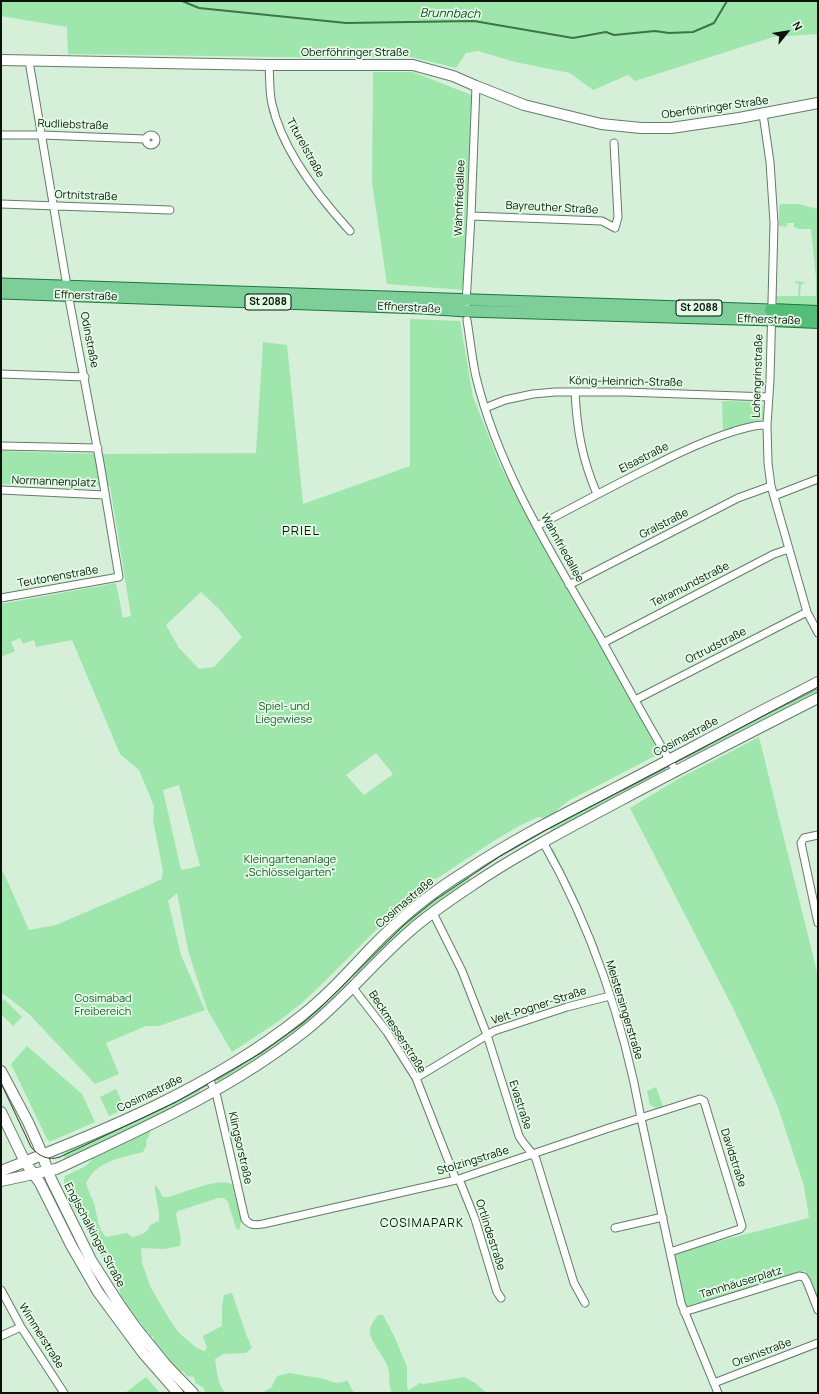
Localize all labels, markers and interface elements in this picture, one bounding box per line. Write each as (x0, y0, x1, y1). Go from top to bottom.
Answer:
water label: Brunnbach (420, 6, 480, 22)
north arrow (767, 12, 807, 52)
text: N (789, 19, 806, 33)
street label: Oberföhringer Straße (301, 46, 409, 60)
street label: Oberföhringer Straße (661, 94, 769, 122)
street label: Titurelstraße (283, 116, 327, 180)
street label: Rudliebstraße (37, 117, 109, 133)
street label: Wahnfriedallee (452, 160, 468, 236)
street label: Ortnitstraße (54, 188, 118, 204)
street label: Bayreuther Straße (505, 199, 599, 217)
street label: Effnerstraße (54, 288, 118, 304)
road number: St 2088 (245, 294, 291, 310)
street label: Effnerstraße (377, 300, 441, 316)
road number: St 2088 (676, 300, 722, 316)
street label: Odinstraße (77, 311, 101, 369)
street label: Effnerstraße (737, 312, 801, 328)
street label: Lohengrinstraße (750, 334, 766, 418)
street label: König-Heinrich-Straße (569, 374, 683, 390)
street label: Elsastraße (617, 440, 671, 476)
street label: Normannenplatz (11, 474, 97, 490)
street label: Gralstraße (637, 506, 691, 542)
street label: Wahnfriedallee (538, 511, 586, 585)
district label: PRIEL (282, 523, 320, 539)
street label: Telramundstraße (648, 559, 732, 611)
street label: Teutonenstraße (17, 563, 99, 591)
street label: Ortrudstraße (683, 625, 749, 667)
park label: Spiel- und Liegewiese (256, 700, 312, 726)
street label: Cosimastraße (651, 714, 721, 760)
park label: Kleingartenanlage „Schlösselgarten“ (244, 853, 336, 879)
street label: Cosimastraße (374, 875, 436, 931)
street label: Meistersingerstraße (603, 959, 645, 1061)
street label: Veit-Pogner-Straße (490, 984, 588, 1028)
street label: Beckmesserstraße (366, 988, 428, 1076)
park label: Cosimabad Freibereich (74, 992, 132, 1018)
street label: Cosimastraße (115, 1072, 185, 1116)
street label: Evastraße (506, 1079, 534, 1131)
street label: Klingsorstraße (225, 1111, 255, 1185)
street label: Davidstraße (717, 1127, 749, 1189)
street label: Stolzingstraße (435, 1144, 511, 1178)
street label: Englschalkinger Straße (61, 1180, 127, 1290)
street label: Ortlindestraße (472, 1198, 508, 1272)
district label: COSIMAPARK (380, 1217, 464, 1231)
street label: Tannhäuserplatz (698, 1264, 784, 1302)
street label: Wimmerstraße (16, 1301, 66, 1371)
street label: Orsinistraße (731, 1336, 793, 1370)

